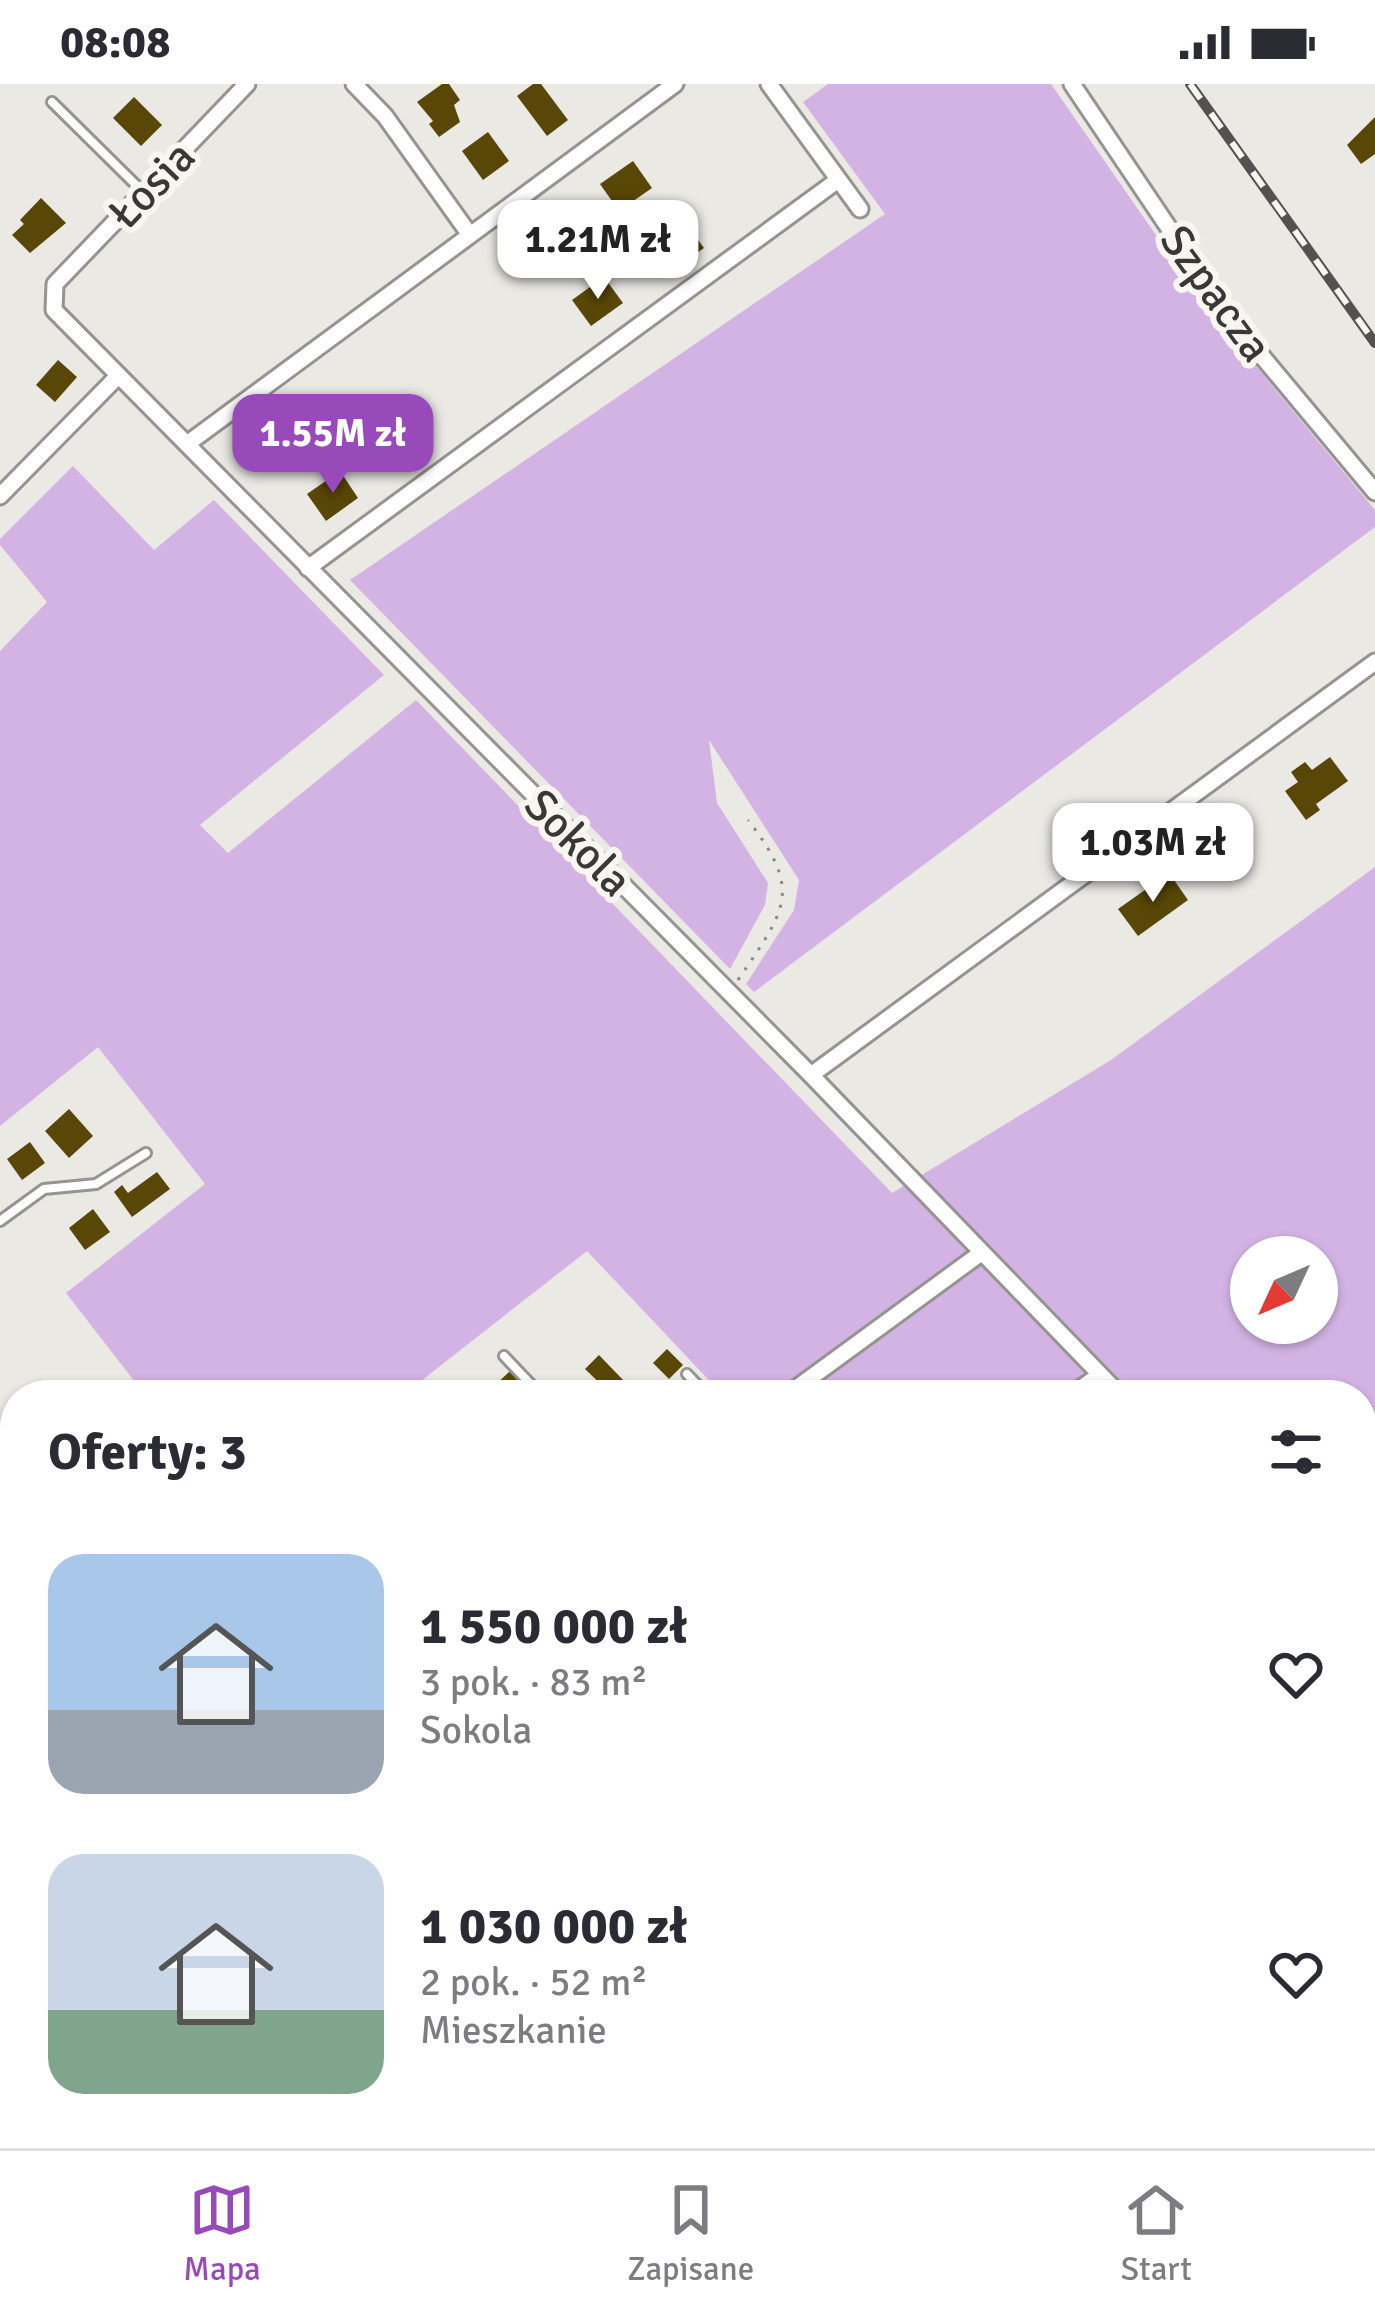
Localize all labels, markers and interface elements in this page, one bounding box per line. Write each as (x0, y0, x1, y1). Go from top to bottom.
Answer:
text: 08:08 (60, 15, 170, 70)
street label: Łosia (97, 130, 207, 240)
pin: 1.21M zł (474, 200, 722, 302)
text: 1.21M zł (524, 215, 672, 263)
street label: Szpacza (1148, 215, 1284, 373)
pin: 1.55M zł (209, 394, 457, 496)
text: 1.55M zł (259, 409, 407, 457)
street label: Sokola (513, 778, 643, 908)
pin: 1.03M zł (1029, 803, 1277, 905)
text: 1.03M zł (1079, 818, 1227, 866)
north arrow (1230, 1236, 1338, 1344)
map controls (1230, 1236, 1338, 1344)
icon: filters (1263, 1419, 1329, 1485)
text: Oferty: 3 (48, 1421, 247, 1484)
text: 1 550 000 zł (420, 1595, 688, 1658)
icon: home (144, 1602, 288, 1746)
icon: heart (1263, 1641, 1329, 1707)
text: 3 pok. · 83 m² (420, 1658, 648, 1706)
text: Sokola (420, 1706, 532, 1754)
text: 1 030 000 zł (420, 1895, 688, 1958)
icon: home (144, 1902, 288, 2046)
icon: heart (1263, 1941, 1329, 2007)
text: 2 pok. · 52 m² (420, 1958, 648, 2006)
text: Mieszkanie (420, 2006, 607, 2054)
tab: Mapa (183, 2177, 261, 2290)
tab: Zapisane (627, 2177, 754, 2290)
tab: Start (1121, 2177, 1192, 2290)

